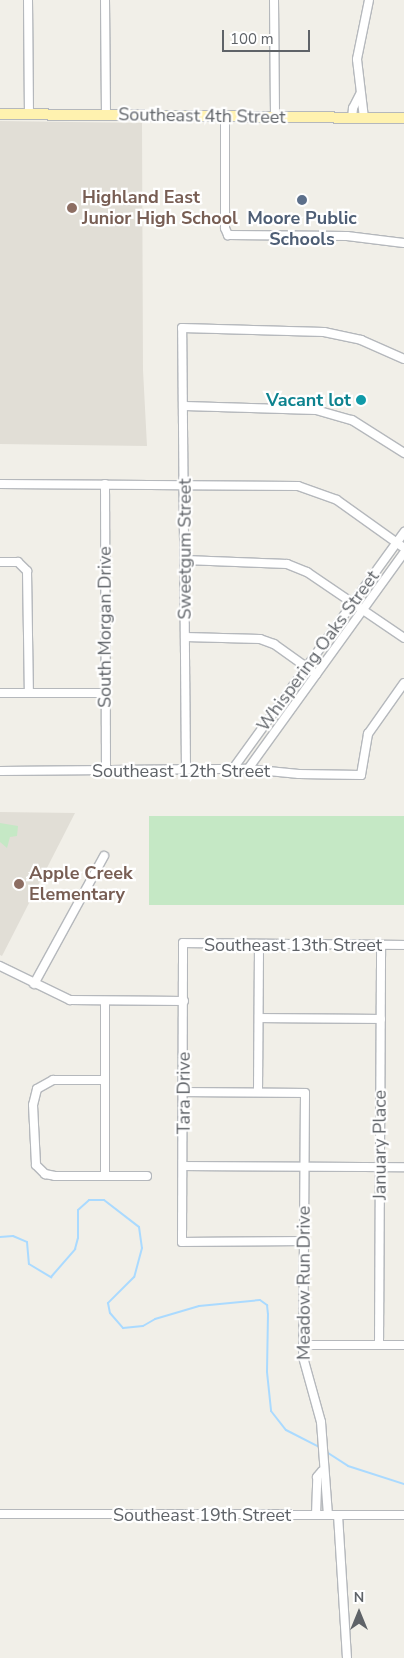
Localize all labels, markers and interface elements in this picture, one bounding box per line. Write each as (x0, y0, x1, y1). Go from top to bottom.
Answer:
scale bar (224, 20, 312, 52)
text: 100 m (230, 29, 274, 49)
street label: Southeast 4th Street (118, 104, 286, 128)
place label: Highland East Junior High School (82, 187, 238, 230)
marker: Moore Public Schools (296, 194, 308, 206)
marker: Highland East Junior High School (66, 202, 78, 214)
place label: Moore Public Schools (247, 208, 357, 250)
place label: Vacant lot (266, 389, 351, 411)
marker: Vacant lot (355, 394, 367, 406)
street label: Sweetgum Street (174, 478, 196, 620)
street label: South Morgan Drive (94, 546, 116, 708)
street label: Whispering Oaks Street (252, 566, 384, 736)
street label: Southeast 12th Street (92, 760, 270, 782)
place label: Apple Creek Elementary (29, 863, 133, 906)
marker: Apple Creek Elementary (13, 878, 25, 890)
street label: Southeast 13th Street (204, 934, 382, 956)
street label: Tara Drive (173, 1052, 195, 1134)
street label: January Place (369, 1090, 391, 1200)
street label: Meadow Run Drive (293, 1206, 315, 1360)
street label: Southeast 19th Street (113, 1504, 291, 1526)
north arrow (334, 1588, 384, 1638)
text: N (354, 1588, 364, 1607)

